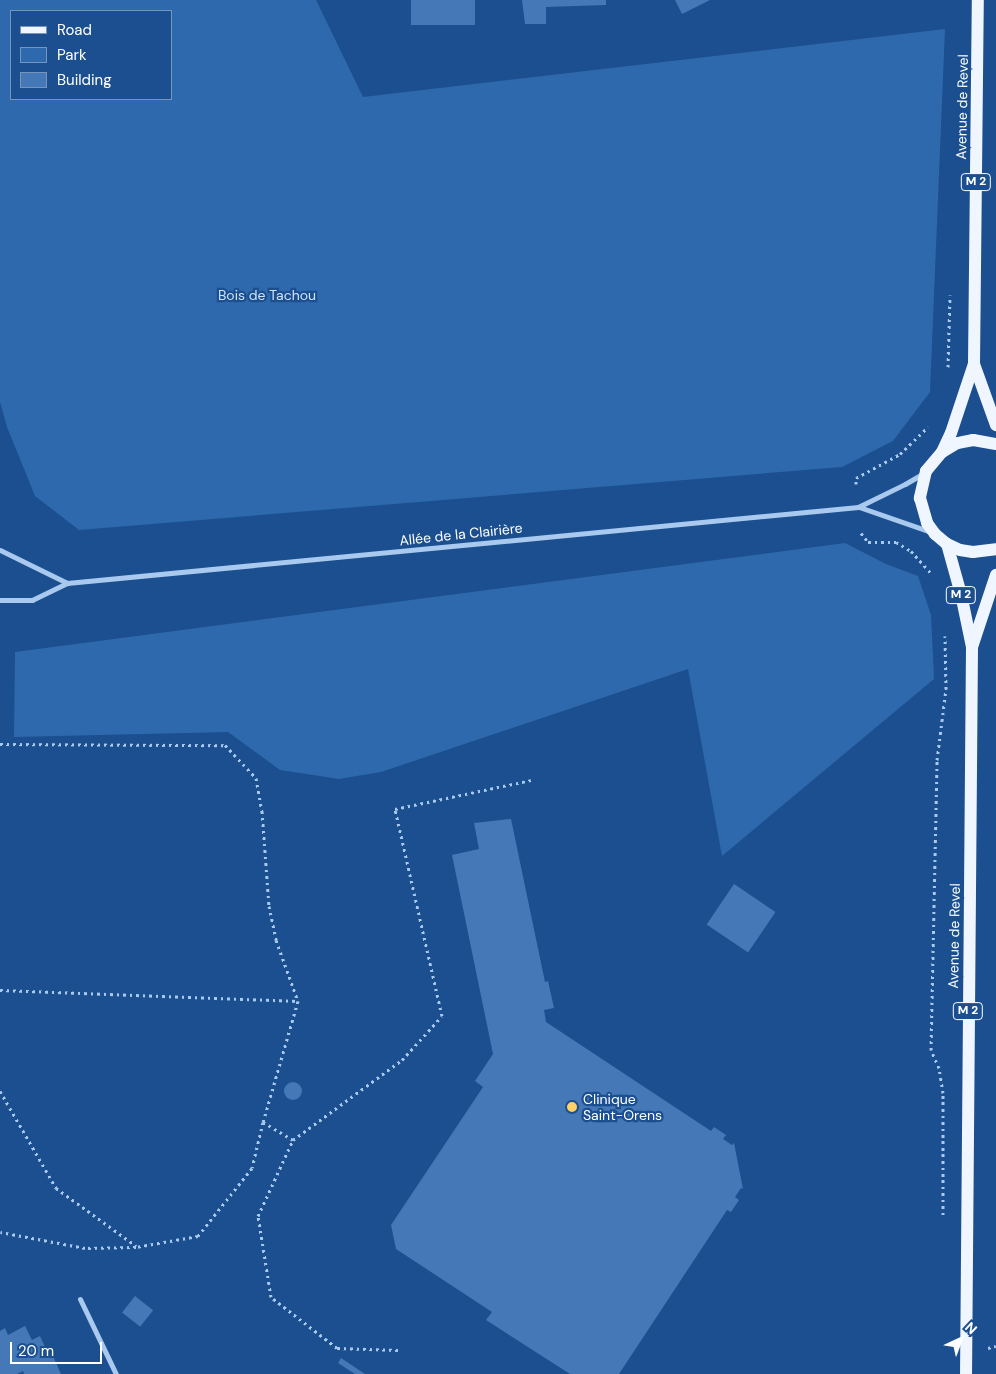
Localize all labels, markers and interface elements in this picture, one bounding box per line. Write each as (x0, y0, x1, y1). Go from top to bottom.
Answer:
legend (10, 10, 172, 100)
text: Road (57, 20, 92, 40)
text: Park (57, 45, 87, 65)
street label: Avenue de Revel (953, 54, 971, 160)
text: Building (57, 70, 112, 90)
road number: M 2 (960, 172, 992, 192)
park label: Bois de Tachou (218, 287, 316, 303)
street label: Allée de la Clairière (399, 519, 523, 549)
road number: M 2 (945, 586, 977, 604)
street label: Avenue de Revel (945, 883, 963, 989)
road number: M 2 (952, 1001, 984, 1020)
place label: Clinique Saint-Orens (583, 1091, 662, 1124)
marker: Clinique Saint-Orens (565, 1100, 579, 1114)
north arrow (936, 1314, 986, 1364)
text: N (961, 1318, 981, 1338)
scale bar (12, 1332, 105, 1364)
text: 20 m (18, 1341, 54, 1361)

